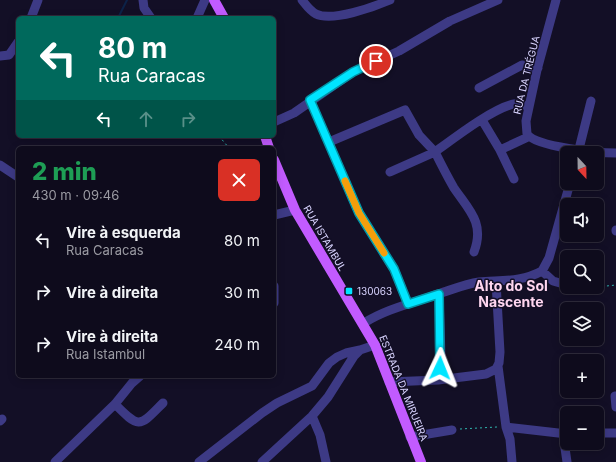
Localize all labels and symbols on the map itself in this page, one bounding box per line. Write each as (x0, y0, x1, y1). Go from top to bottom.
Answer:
street label: RUA DA TRÉGUA (509, 34, 542, 116)
pin (359, 44, 393, 78)
north arrow (560, 146, 604, 190)
street label: RUA ISTAMBUL (301, 203, 349, 273)
district label: Alto do Sol Nascente (474, 277, 548, 310)
place label: 130063 (357, 285, 392, 297)
marker: 130063 (344, 286, 354, 296)
street label: ESTRADA DA MIRUEIRA (377, 333, 431, 443)
position arrow (419, 347, 461, 389)

